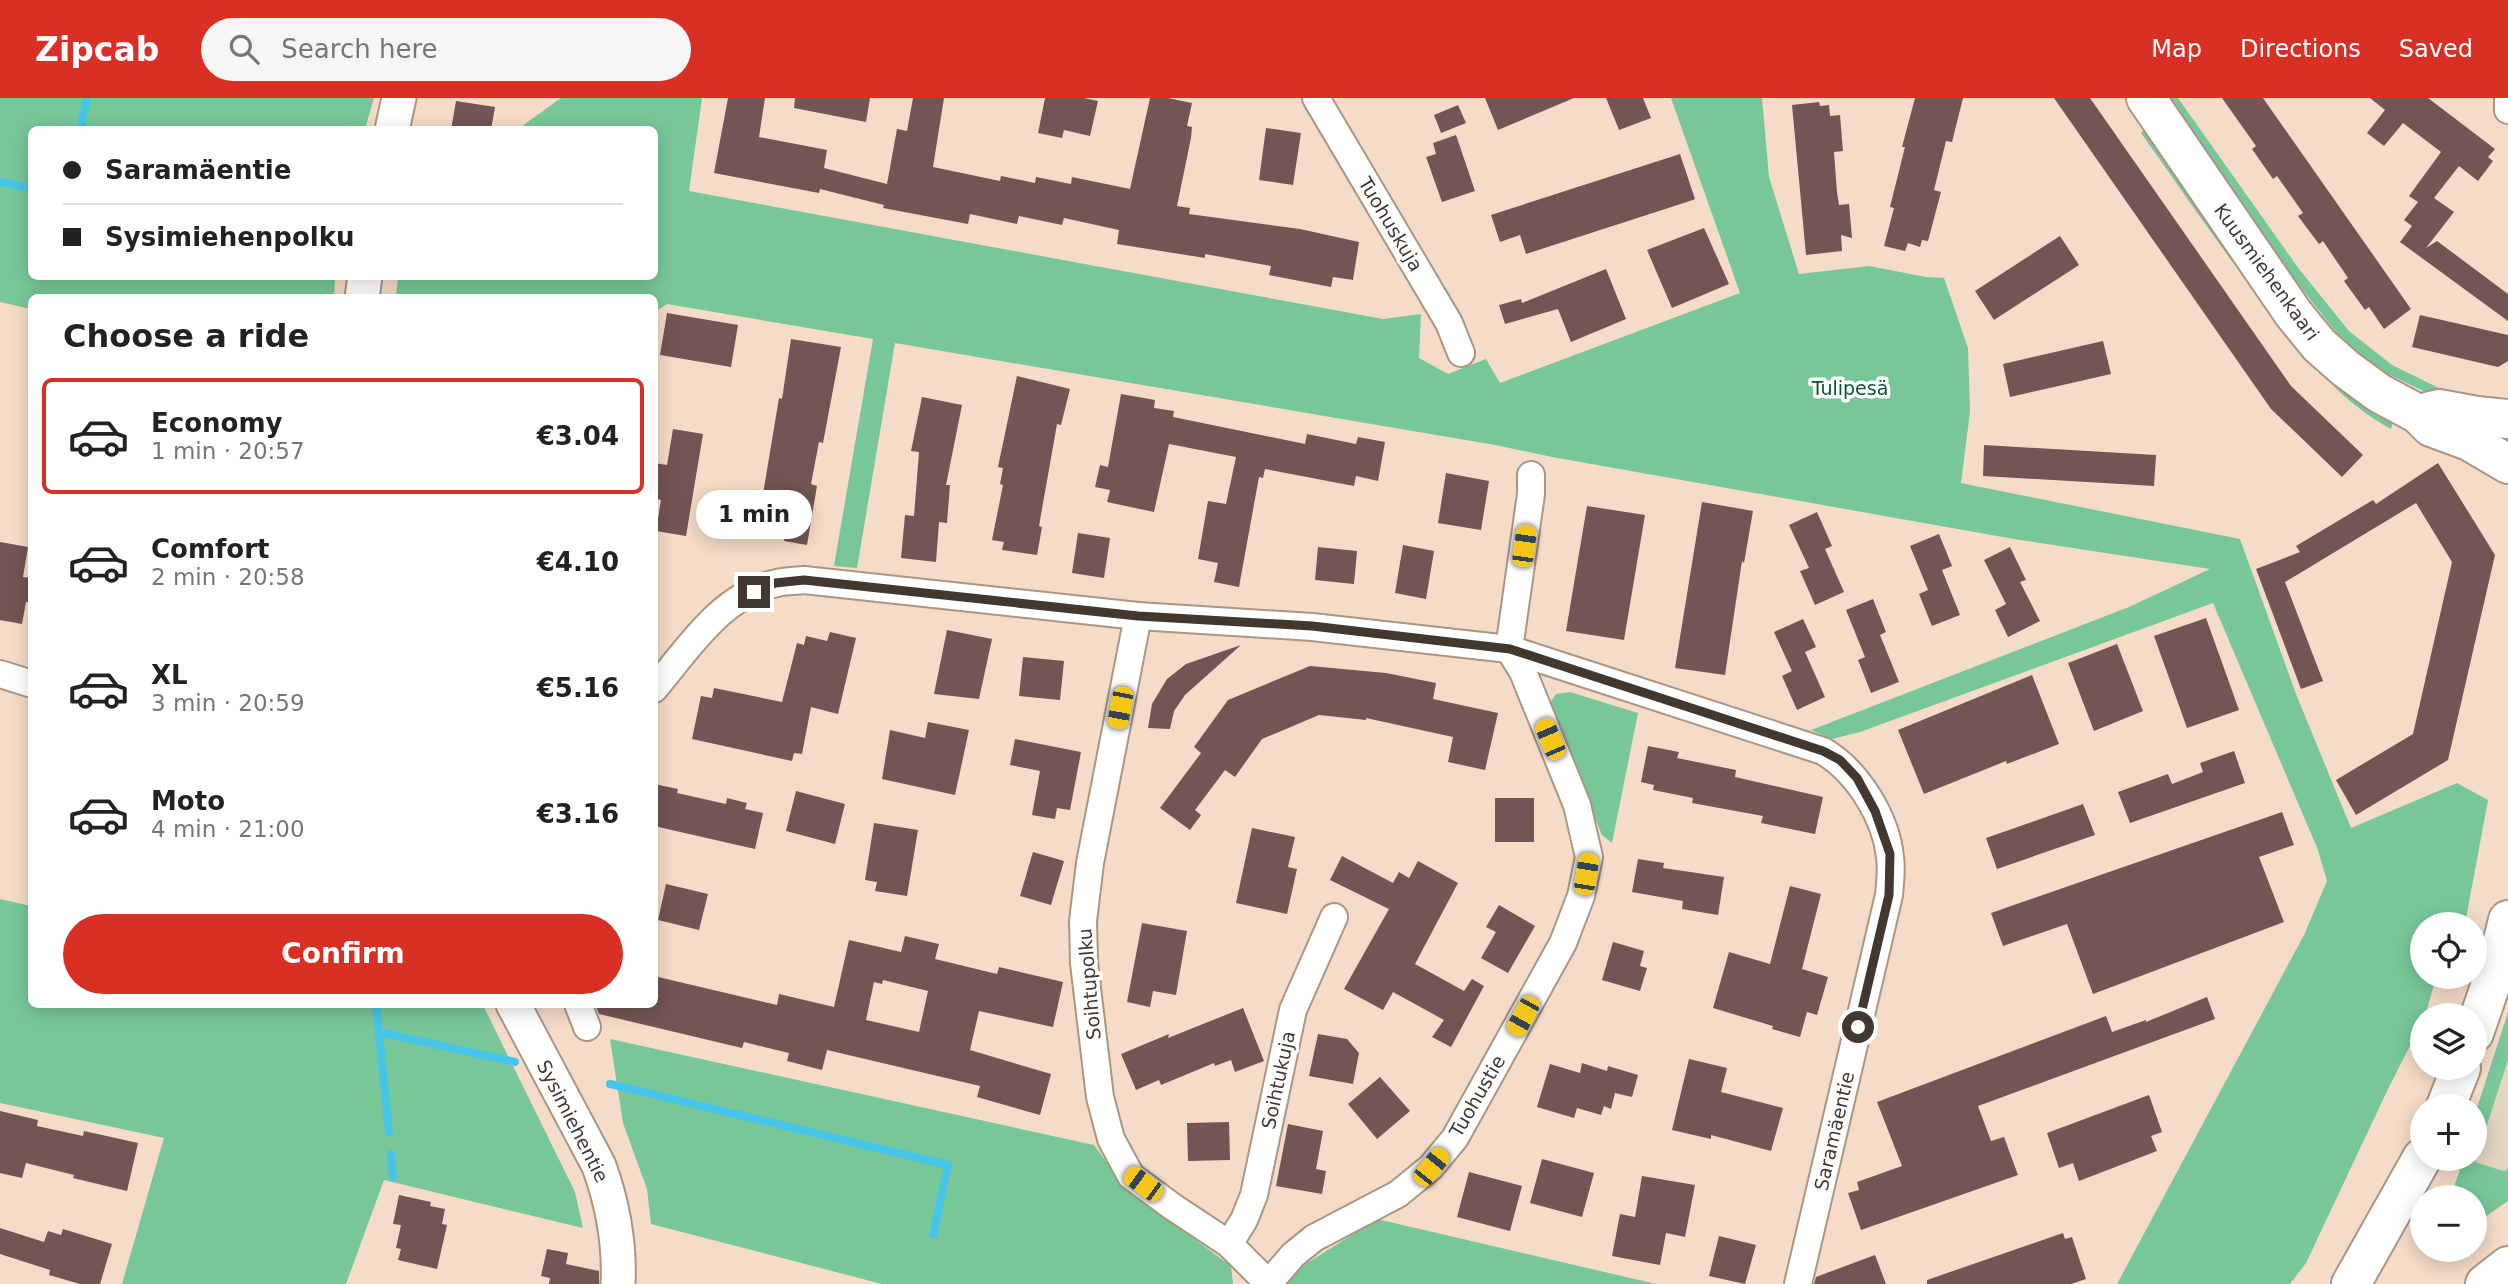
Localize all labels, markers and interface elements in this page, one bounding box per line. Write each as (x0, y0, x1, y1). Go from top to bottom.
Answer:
search box (201, 18, 691, 81)
text: Zipcab (35, 30, 159, 69)
icon: search (225, 30, 263, 68)
text: Search here (281, 34, 438, 64)
text: Map (2151, 35, 2202, 63)
text: Directions (2240, 35, 2361, 63)
text: Saved (2399, 35, 2473, 63)
text: Saramäentie (105, 155, 291, 185)
street label: Tuohuskuja (1354, 172, 1428, 275)
street label: Kuusmiehenkaari (2210, 199, 2324, 345)
text: Sysimiehenpolku (105, 222, 355, 252)
text: Choose a ride (63, 317, 309, 355)
park label: Tulipesä (1811, 377, 1888, 399)
icon: car (67, 405, 130, 468)
text: Economy (151, 408, 282, 438)
text: €3.04 (537, 421, 619, 451)
text: 1 min · 20:57 (151, 438, 305, 464)
callout: 1 min (696, 490, 812, 540)
text: 1 min (718, 501, 790, 527)
car (1511, 524, 1538, 568)
icon: car (67, 531, 130, 594)
text: Comfort (151, 534, 269, 564)
text: €4.10 (537, 547, 619, 577)
text: 2 min · 20:58 (151, 564, 305, 590)
route end (738, 576, 770, 608)
icon: car (67, 657, 130, 720)
text: XL (151, 660, 188, 690)
text: €5.16 (537, 673, 619, 703)
car (1106, 685, 1135, 731)
text: 3 min · 20:59 (151, 690, 305, 716)
car (1533, 716, 1568, 762)
icon: car (67, 783, 130, 846)
text: Moto (151, 786, 225, 816)
text: €3.16 (537, 799, 619, 829)
text: 4 min · 21:00 (151, 816, 305, 842)
car (1573, 852, 1600, 896)
map controls (2410, 912, 2487, 1262)
button: locate (2410, 912, 2487, 989)
button: Confirm (63, 914, 623, 994)
street label: Soihtupolku (1073, 927, 1105, 1041)
car (1504, 993, 1543, 1039)
button: layers (2410, 1003, 2487, 1080)
route start (1842, 1011, 1874, 1043)
street label: Soihtukuja (1257, 1029, 1299, 1131)
street label: Tuohustie (1444, 1051, 1509, 1142)
street label: Sysimiehentie (533, 1056, 613, 1186)
street label: Saramäentie (1810, 1069, 1858, 1193)
button: + (2410, 1094, 2487, 1171)
car (1410, 1144, 1453, 1190)
car (1120, 1163, 1167, 1205)
button: − (2410, 1185, 2487, 1262)

